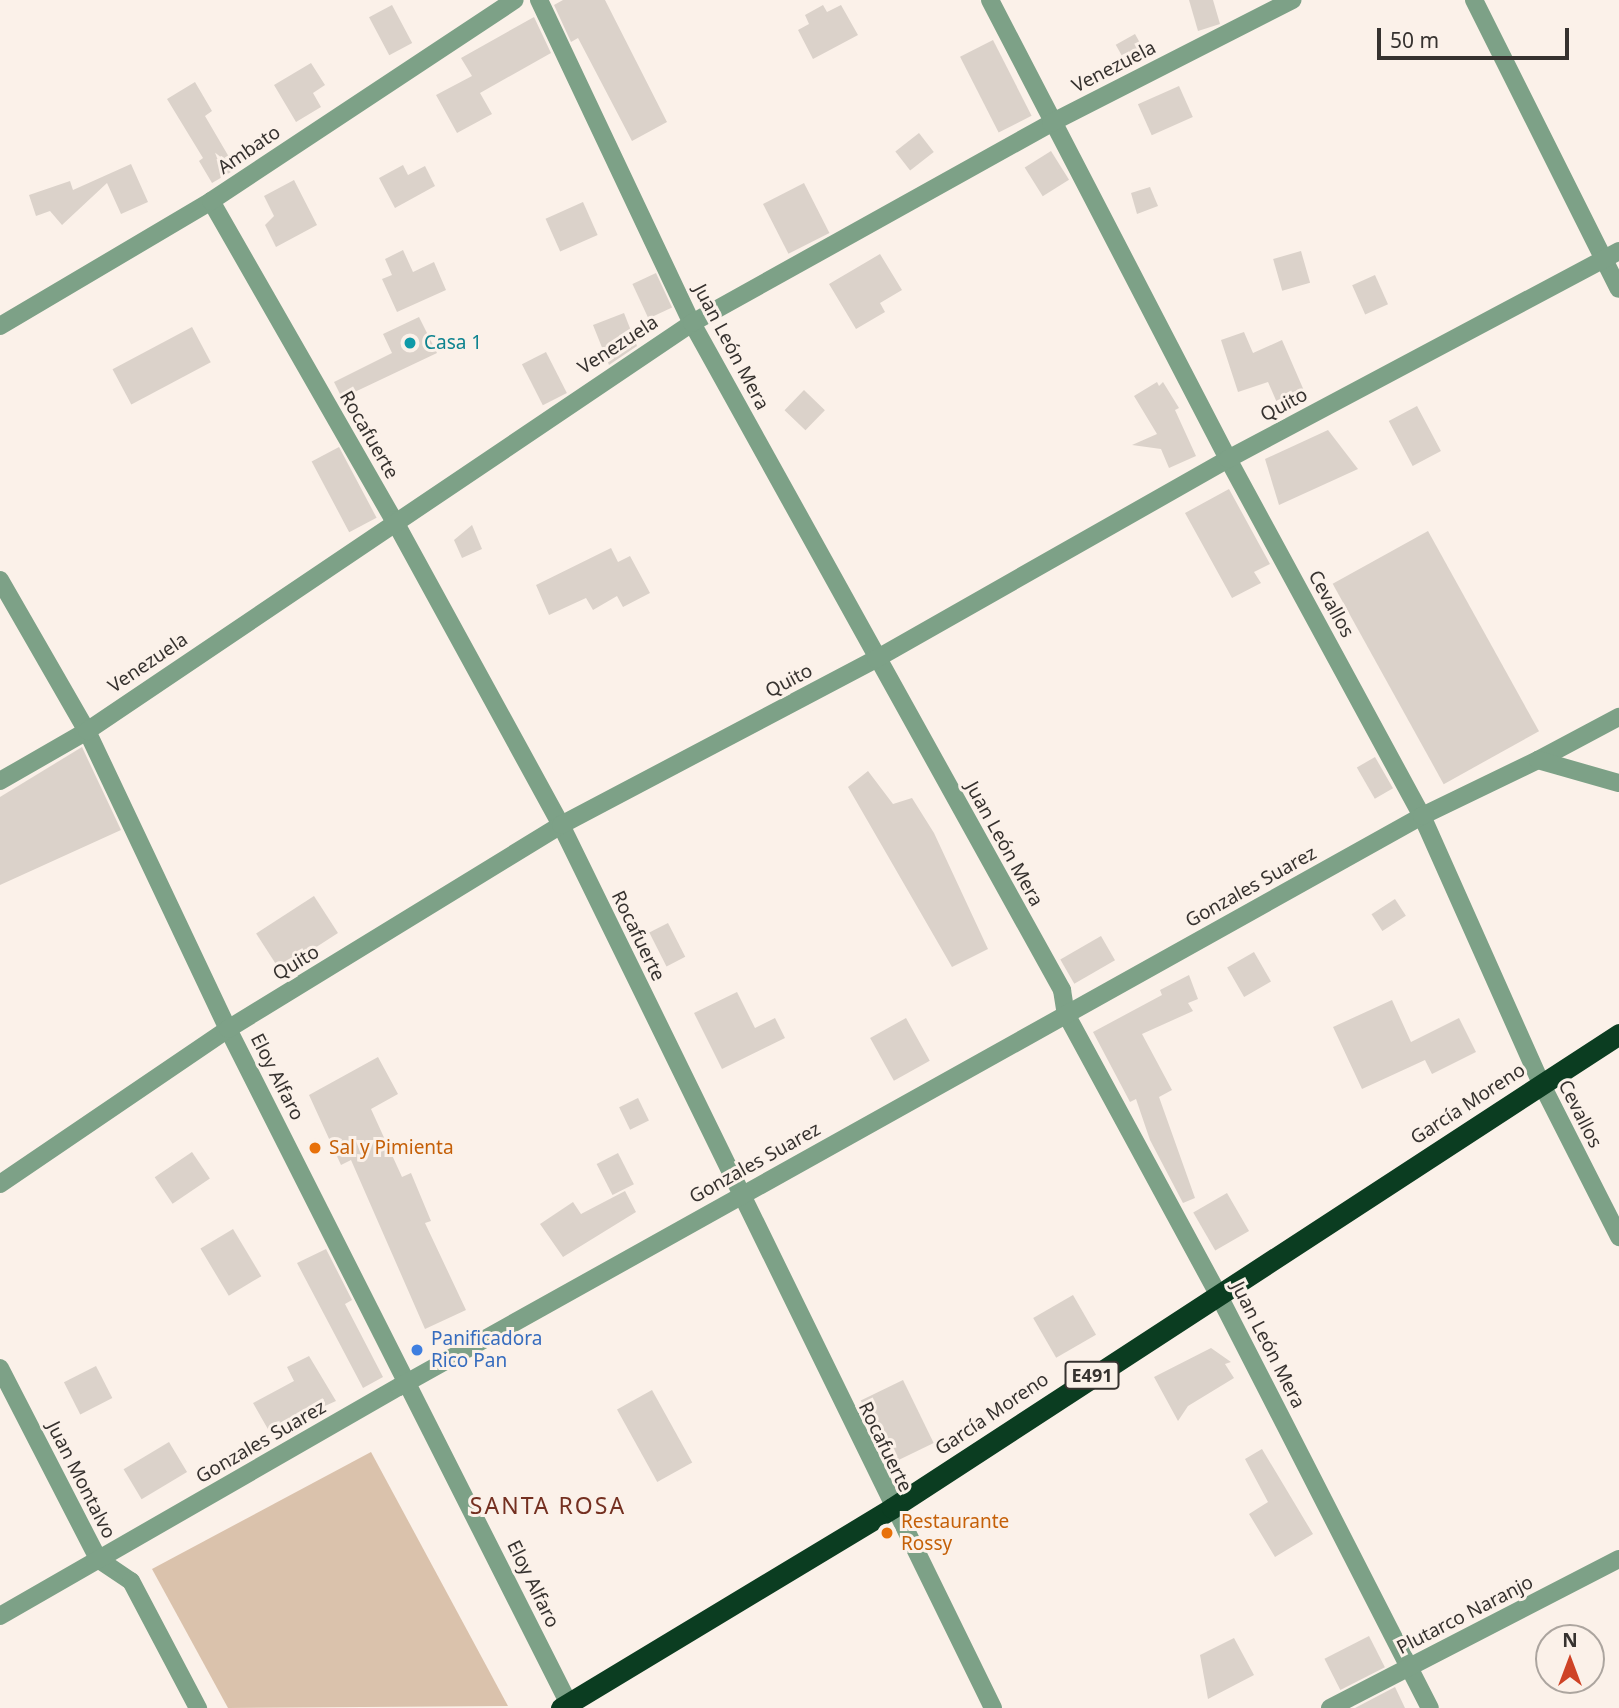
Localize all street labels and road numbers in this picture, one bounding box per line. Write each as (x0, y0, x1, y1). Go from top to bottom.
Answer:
street label: Venezuela (1068, 36, 1160, 98)
street label: Ambato (213, 121, 285, 179)
street label: Juan León Mera (688, 280, 774, 414)
street label: Venezuela (574, 311, 662, 379)
street label: Quito (1257, 383, 1311, 427)
street label: Rocafuerte (335, 387, 403, 483)
street label: Cevallos (1303, 567, 1359, 641)
street label: Venezuela (104, 628, 192, 698)
street label: Quito (762, 659, 816, 703)
street label: Juan León Mera (960, 778, 1048, 910)
street label: Gonzales Suarez (1182, 842, 1320, 932)
street label: Rocafuerte (606, 887, 670, 985)
street label: Quito (269, 940, 323, 986)
street label: Eloy Alfaro (245, 1030, 309, 1124)
street label: García Moreno (1407, 1059, 1529, 1149)
street label: Cevallos (1553, 1076, 1607, 1152)
street label: Gonzales Suarez (686, 1118, 824, 1208)
street label: Juan León Mera (1226, 1278, 1310, 1412)
road number: E491 (1064, 1360, 1120, 1390)
street label: García Moreno (931, 1368, 1053, 1460)
street label: Gonzales Suarez (192, 1396, 330, 1488)
street label: Rocafuerte (853, 1398, 917, 1496)
street label: Juan Montalvo (42, 1418, 120, 1542)
street label: Eloy Alfaro (502, 1537, 564, 1631)
street label: Plutarco Naranjo (1393, 1571, 1537, 1659)

